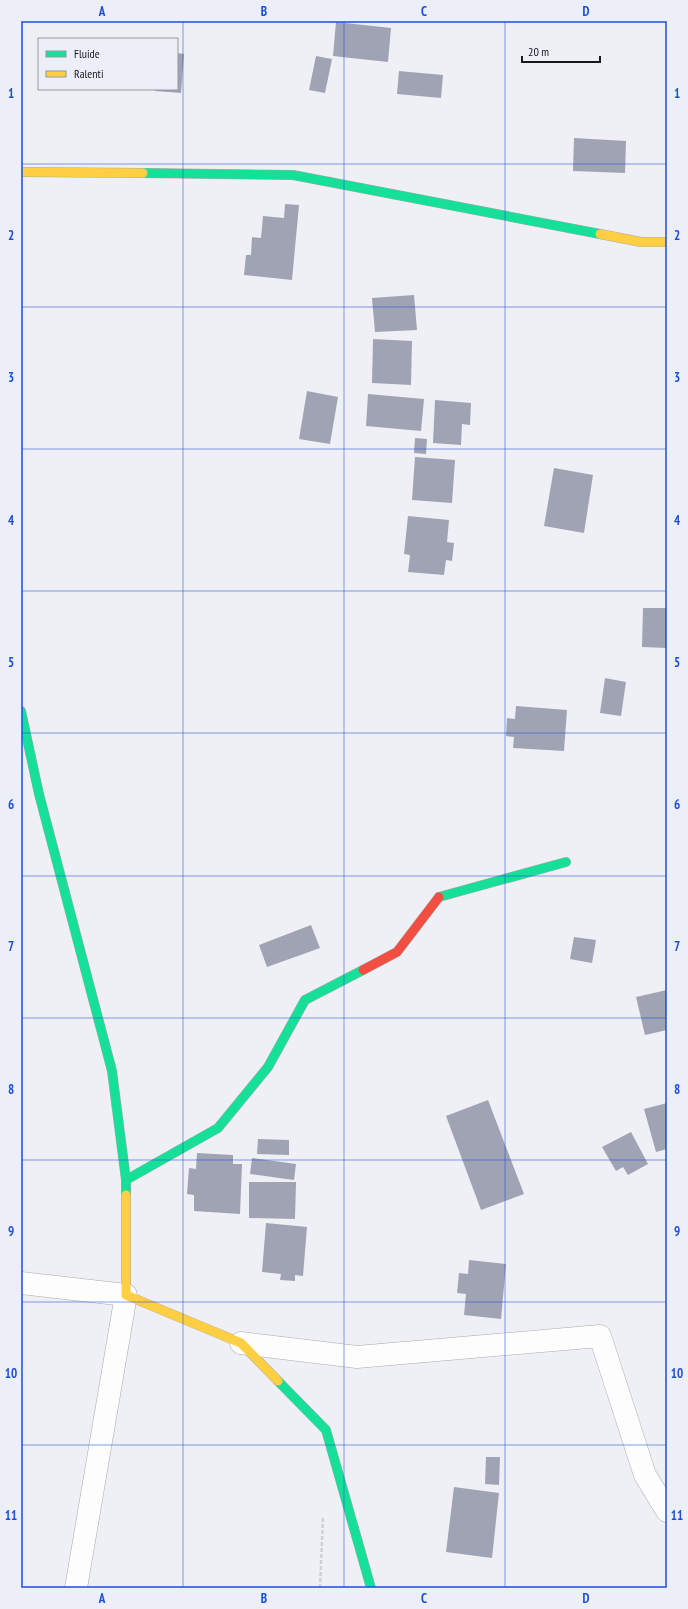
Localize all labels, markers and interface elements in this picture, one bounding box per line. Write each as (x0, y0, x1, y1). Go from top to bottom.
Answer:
text: A (98, 3, 106, 20)
text: B (261, 3, 267, 20)
text: C (421, 3, 427, 20)
text: D (583, 3, 590, 20)
legend (38, 38, 178, 90)
scale bar (522, 38, 600, 64)
text: 20 m (528, 44, 549, 59)
text: Fluide (74, 46, 100, 61)
text: Ralenti (74, 66, 103, 81)
text: 1 (8, 85, 14, 102)
text: 1 (674, 85, 680, 102)
text: 2 (8, 227, 14, 244)
text: 2 (674, 227, 680, 244)
text: 3 (8, 369, 14, 386)
text: 3 (674, 369, 680, 386)
text: 4 (8, 512, 15, 529)
text: 4 (674, 512, 681, 529)
text: 5 (8, 654, 14, 671)
text: 5 (674, 654, 680, 671)
text: 6 (8, 796, 14, 813)
text: 6 (674, 796, 680, 813)
text: 7 (8, 938, 14, 955)
text: 7 (674, 938, 680, 955)
text: 8 (8, 1081, 14, 1098)
text: 8 (674, 1081, 680, 1098)
text: 9 (8, 1223, 14, 1240)
text: 9 (674, 1223, 680, 1240)
text: 10 (5, 1365, 17, 1382)
text: 10 (671, 1365, 683, 1382)
text: 11 (5, 1507, 17, 1524)
text: 11 (671, 1507, 683, 1524)
text: A (98, 1590, 106, 1607)
text: B (261, 1590, 267, 1607)
text: C (421, 1590, 427, 1607)
text: D (583, 1590, 590, 1607)

